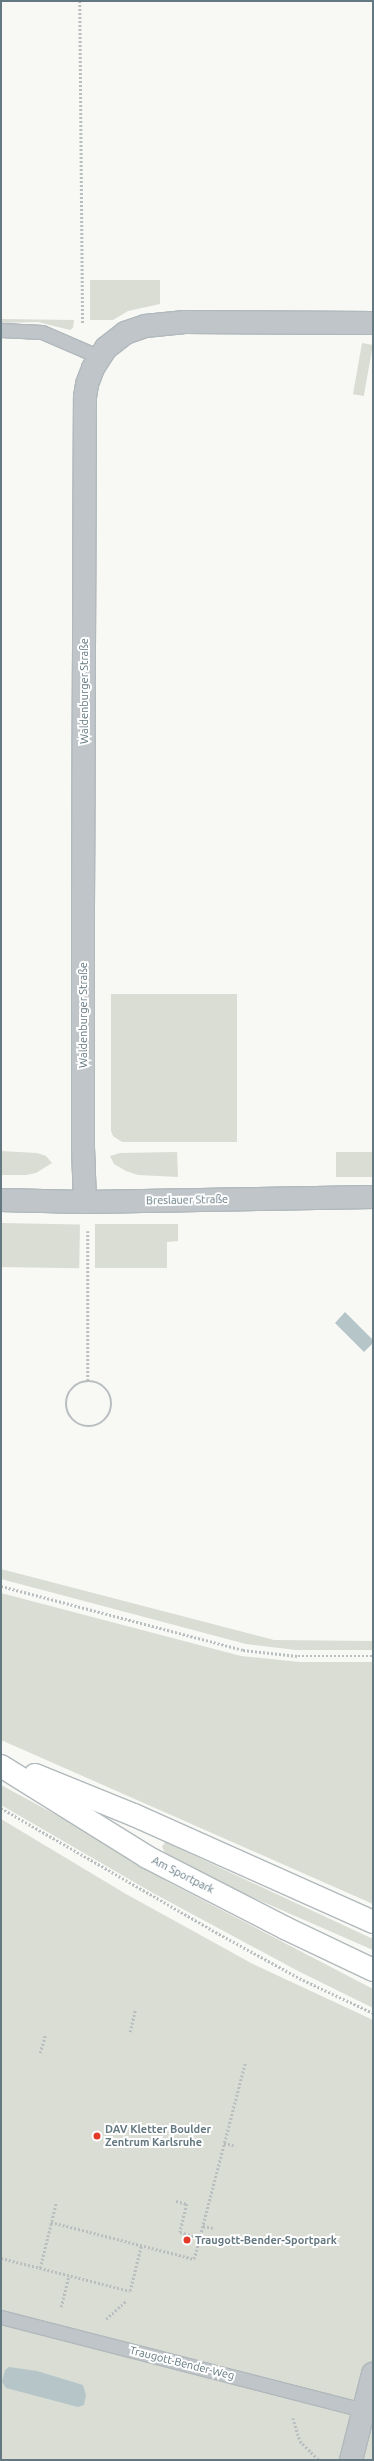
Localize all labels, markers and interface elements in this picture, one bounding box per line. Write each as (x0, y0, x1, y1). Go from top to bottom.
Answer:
street label: Waldenburger Straße (77, 638, 91, 744)
street label: Waldenburger Straße (76, 962, 90, 1068)
street label: Breslauer Straße (146, 1193, 228, 1207)
street label: Am Sportpark (150, 1854, 216, 1896)
place label: DAV Kletter Boulder Zentrum Karlsruhe (105, 2123, 211, 2149)
marker: DAV Kletter Boulder Zentrum Karlsruhe (92, 2131, 102, 2141)
place label: Traugott-Bender-Sportpark (195, 2233, 337, 2247)
marker: Traugott-Bender-Sportpark (182, 2235, 192, 2245)
street label: Traugott-Bender-Weg (128, 2344, 236, 2382)

